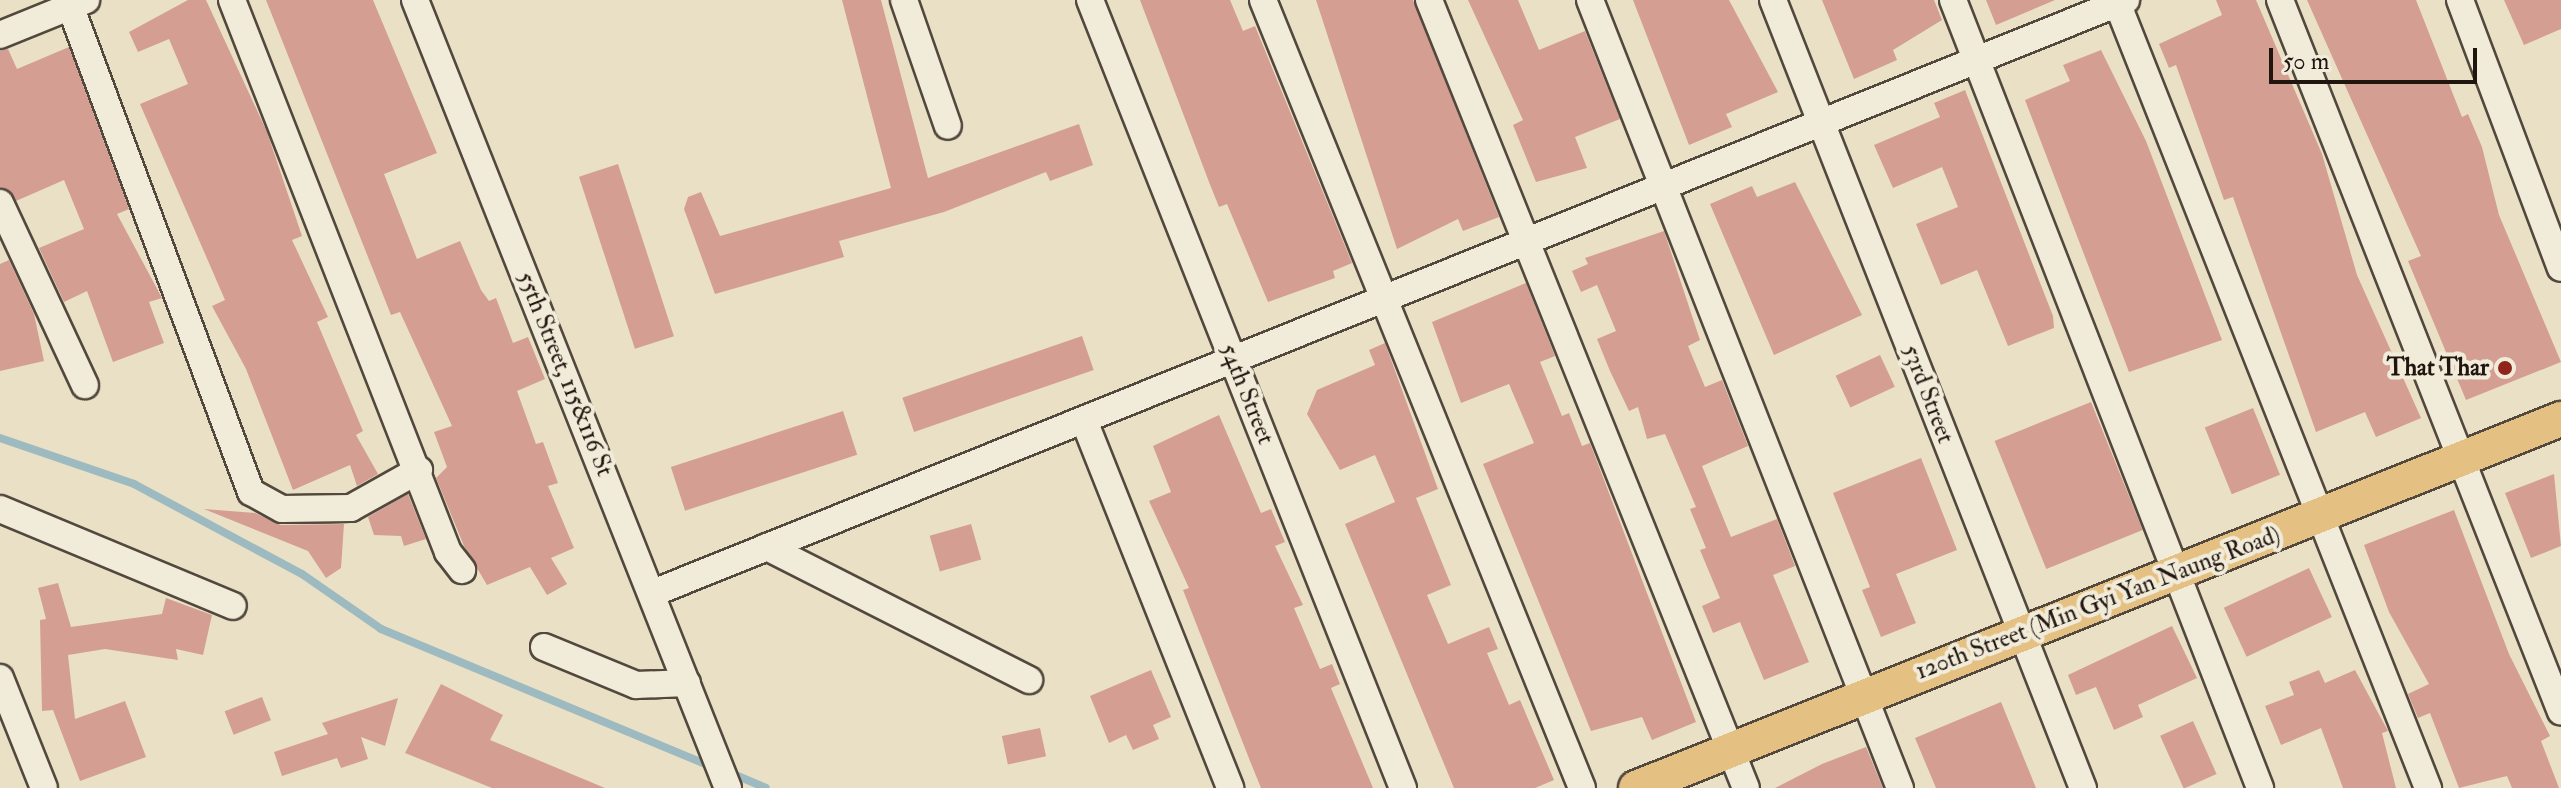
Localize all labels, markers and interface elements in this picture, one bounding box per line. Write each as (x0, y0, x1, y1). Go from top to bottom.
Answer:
scale bar (2273, 32, 2481, 82)
text: 50 m (2283, 46, 2329, 77)
street label: 55th Street, 115&116 St (511, 268, 619, 480)
street label: 54th Street (1214, 339, 1280, 449)
street label: 53rd Street (1896, 341, 1960, 447)
place label: That Thar (2387, 354, 2489, 382)
marker: That Thar (2496, 359, 2514, 377)
street label: 120th Street (Min Gyi Yan Naung Road) (1912, 520, 2284, 686)

